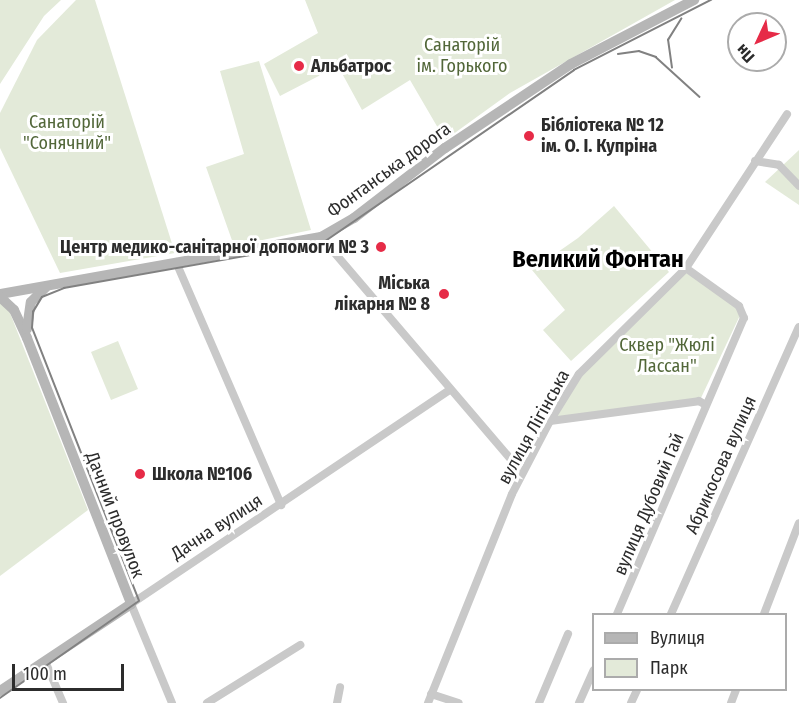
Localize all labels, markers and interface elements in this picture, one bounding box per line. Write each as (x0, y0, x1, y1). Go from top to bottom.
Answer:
north arrow (727, 12, 787, 72)
park label: Cанаторій ім. Горького (416, 35, 508, 78)
text: Пн (732, 40, 758, 67)
place label: Альбатрос (311, 55, 391, 77)
marker: Альбатрос (292, 59, 306, 73)
park label: Санаторій "Сонячний" (23, 112, 111, 154)
place label: Бібліотека № 12 ім. О. І. Купріна (541, 115, 664, 158)
street label: Фонтанська дорога (323, 118, 455, 222)
marker: Бібліотека № 12 ім. О. І. Купріна (522, 129, 536, 143)
place label: Центр медико-санітарної допомоги № 3 (60, 236, 369, 258)
marker: Центр медико-санітарної допомоги № 3 (374, 240, 388, 254)
district label: Великий Фонтан (512, 246, 684, 274)
place label: Міська лікарня № 8 (335, 273, 430, 316)
marker: Міська лікарня № 8 (435, 285, 453, 303)
park label: Сквер "Жюлі Лассан" (619, 335, 715, 378)
street label: вулиця Лігінська (494, 366, 574, 488)
street label: Абрикосова вулиця (681, 393, 761, 537)
street label: вулиця Дубовий Гай (609, 430, 689, 578)
street label: Дачний провулок (81, 449, 149, 581)
place label: Школа №106 (152, 463, 252, 485)
marker: Школа №106 (133, 467, 147, 481)
street label: Дачна вулиця (167, 490, 267, 564)
legend (592, 613, 787, 691)
text: Вулиця (650, 627, 705, 649)
scale bar (15, 652, 128, 690)
text: Парк (650, 657, 688, 679)
text: 100 m (23, 663, 67, 685)

